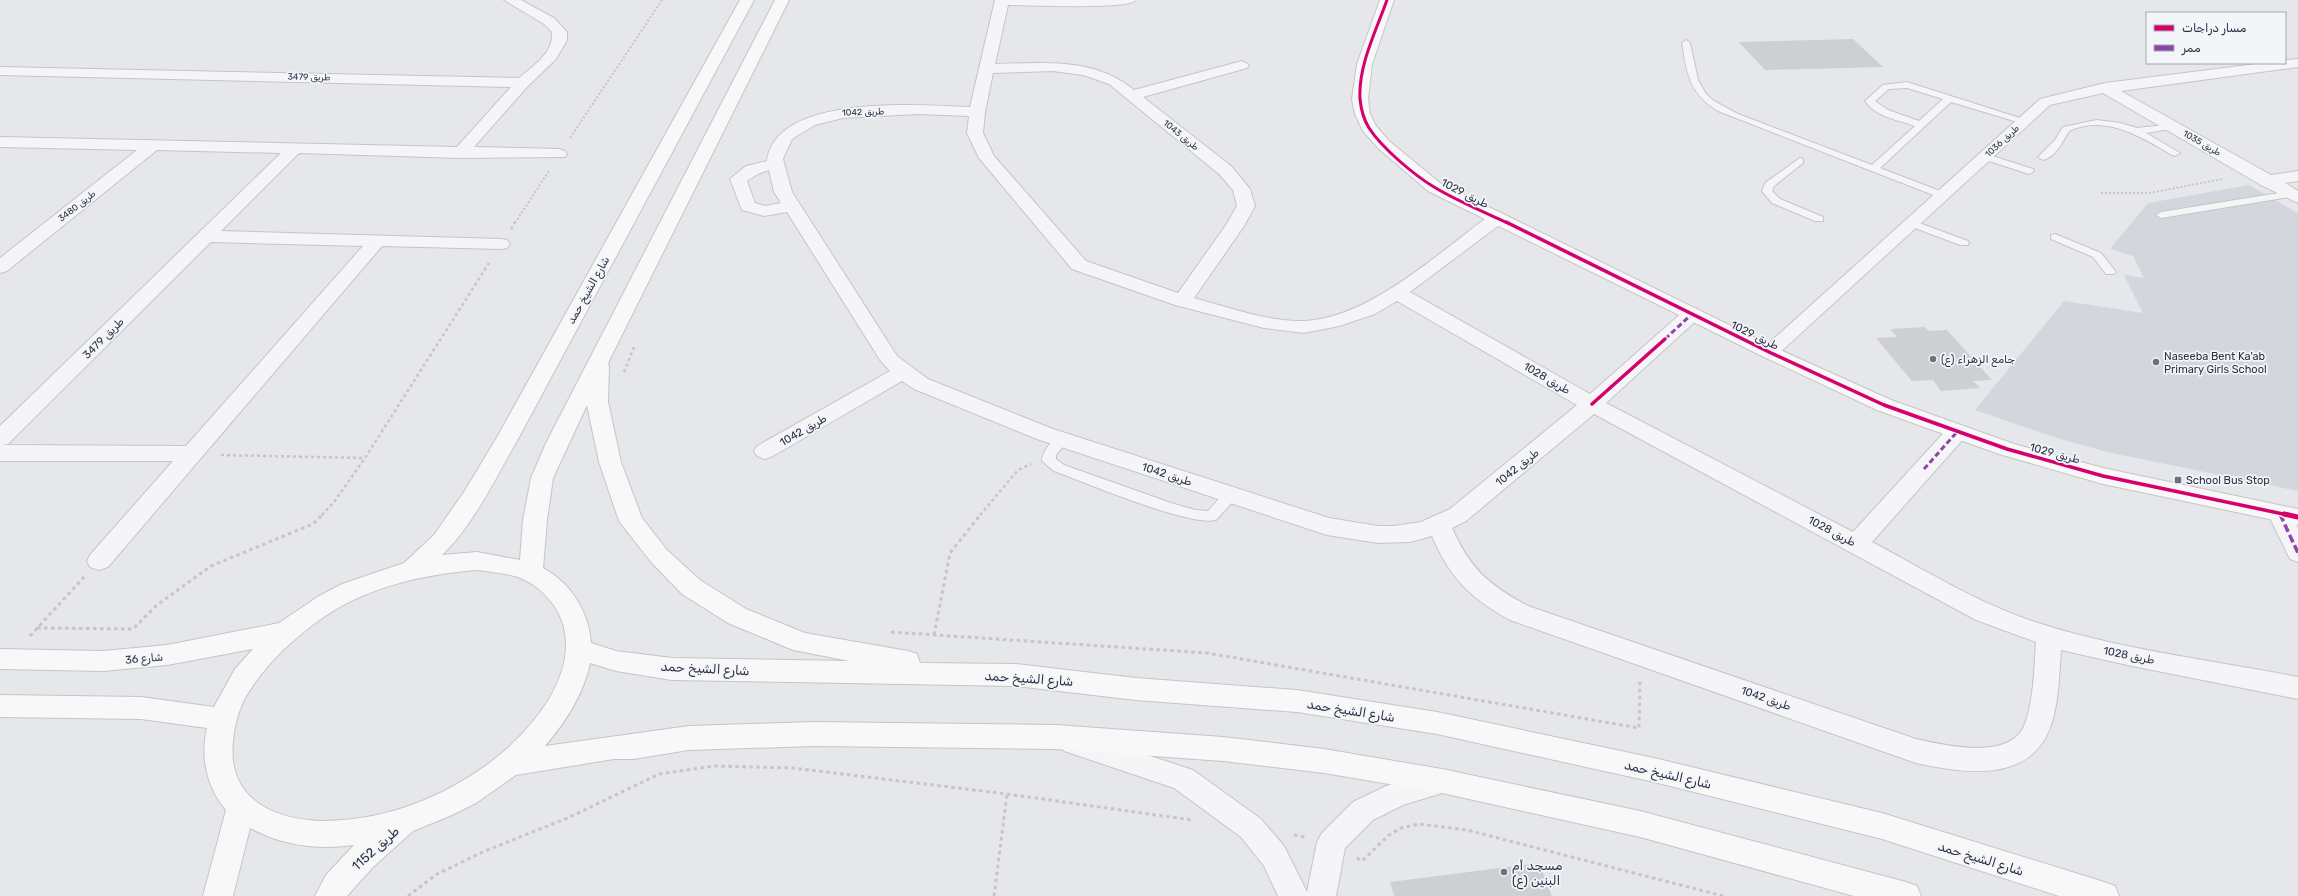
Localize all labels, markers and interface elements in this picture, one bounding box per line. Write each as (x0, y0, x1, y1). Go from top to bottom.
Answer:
legend (2146, 12, 2286, 64)
text: مسار دراجات (2182, 21, 2247, 36)
text: ممر (2181, 41, 2201, 56)
street label: طريق 3479 (287, 72, 331, 82)
street label: طريق 1042 (842, 106, 884, 118)
street label: طريق 1043 (1161, 118, 1201, 152)
street label: طريق 1036 (1983, 123, 2021, 159)
street label: طريق 1035 (2181, 128, 2223, 158)
street label: طريق 1029 (1438, 176, 1491, 212)
street label: طريق 3480 (56, 188, 98, 224)
street label: شارع الشيخ حمد (564, 254, 614, 327)
street label: طريق 3479 (80, 315, 127, 362)
street label: طريق 1029 (1728, 318, 1781, 354)
place label: Naseeba Bent Ka'ab Primary Girls School (2164, 350, 2267, 376)
place label: جامع الزهراء (ع) (1941, 353, 2015, 368)
marker: جامع الزهراء (ع) (1928, 354, 1938, 364)
marker: Naseeba Bent Ka'ab Primary Girls School (2151, 357, 2161, 367)
street label: طريق 1028 (1520, 360, 1573, 398)
street label: طريق 1042 (778, 412, 830, 450)
street label: طريق 1029 (2028, 441, 2082, 467)
street label: طريق 1042 (1493, 446, 1542, 490)
street label: طريق 1042 (1140, 460, 1194, 490)
place label: School Bus Stop (2186, 474, 2270, 487)
marker: School Bus Stop (2173, 475, 2183, 485)
street label: طريق 1028 (1805, 513, 1858, 550)
street label: طريق 1028 (2102, 644, 2156, 668)
street label: شارع 36 (125, 650, 164, 669)
street label: شارع الشيخ حمد (660, 659, 750, 680)
street label: شارع الشيخ حمد (984, 668, 1074, 691)
street label: طريق 1042 (1739, 684, 1793, 714)
street label: شارع الشيخ حمد (1305, 696, 1396, 727)
street label: شارع الشيخ حمد (1622, 757, 1713, 794)
street label: طريق 1152 (349, 823, 403, 874)
street label: شارع الشيخ حمد (1936, 838, 2026, 881)
place label: مسجد أم البنين (ع) (1512, 858, 1562, 890)
marker: مسجد أم البنين (ع) (1499, 867, 1509, 877)

